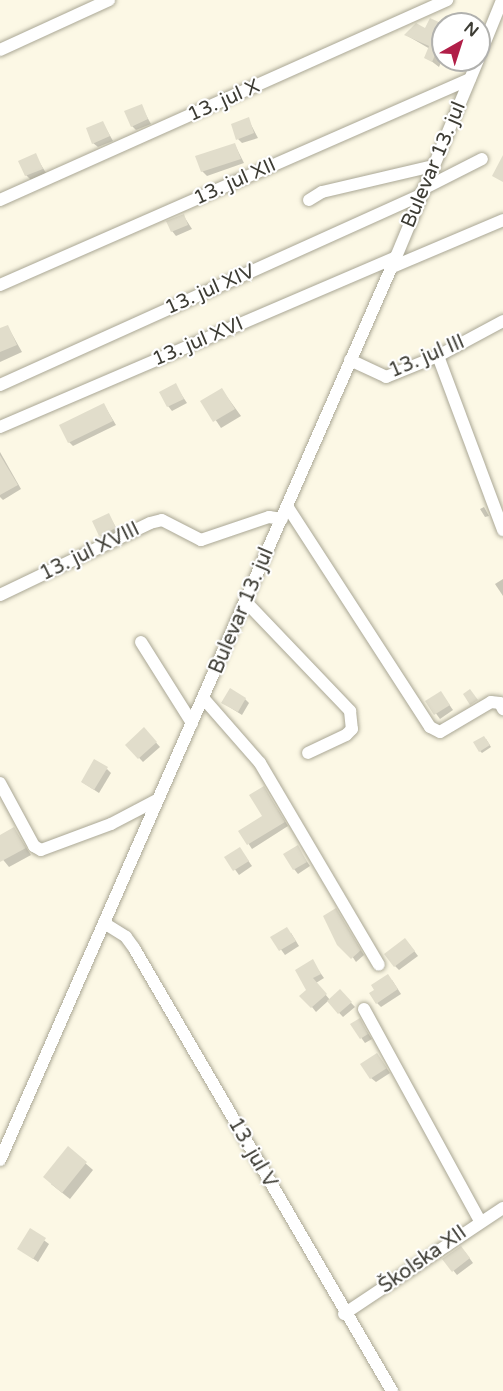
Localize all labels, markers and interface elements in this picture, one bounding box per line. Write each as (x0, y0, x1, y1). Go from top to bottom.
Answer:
north arrow (431, 12, 491, 72)
text: N (460, 18, 482, 41)
street label: 13. jul X (184, 75, 264, 127)
street label: Bulevar 13. jul (397, 98, 471, 232)
street label: 13. jul XII (190, 153, 280, 211)
street label: 13. jul XIV (161, 260, 259, 320)
street label: 13. jul XVI (149, 312, 247, 372)
street label: 13. jul III (385, 330, 469, 384)
street label: 13. jul XVIII (36, 518, 144, 586)
street label: Bulevar 13. jul (205, 544, 279, 678)
street label: 13. jul V (222, 1114, 282, 1192)
street label: Školska XII (375, 1221, 471, 1299)

